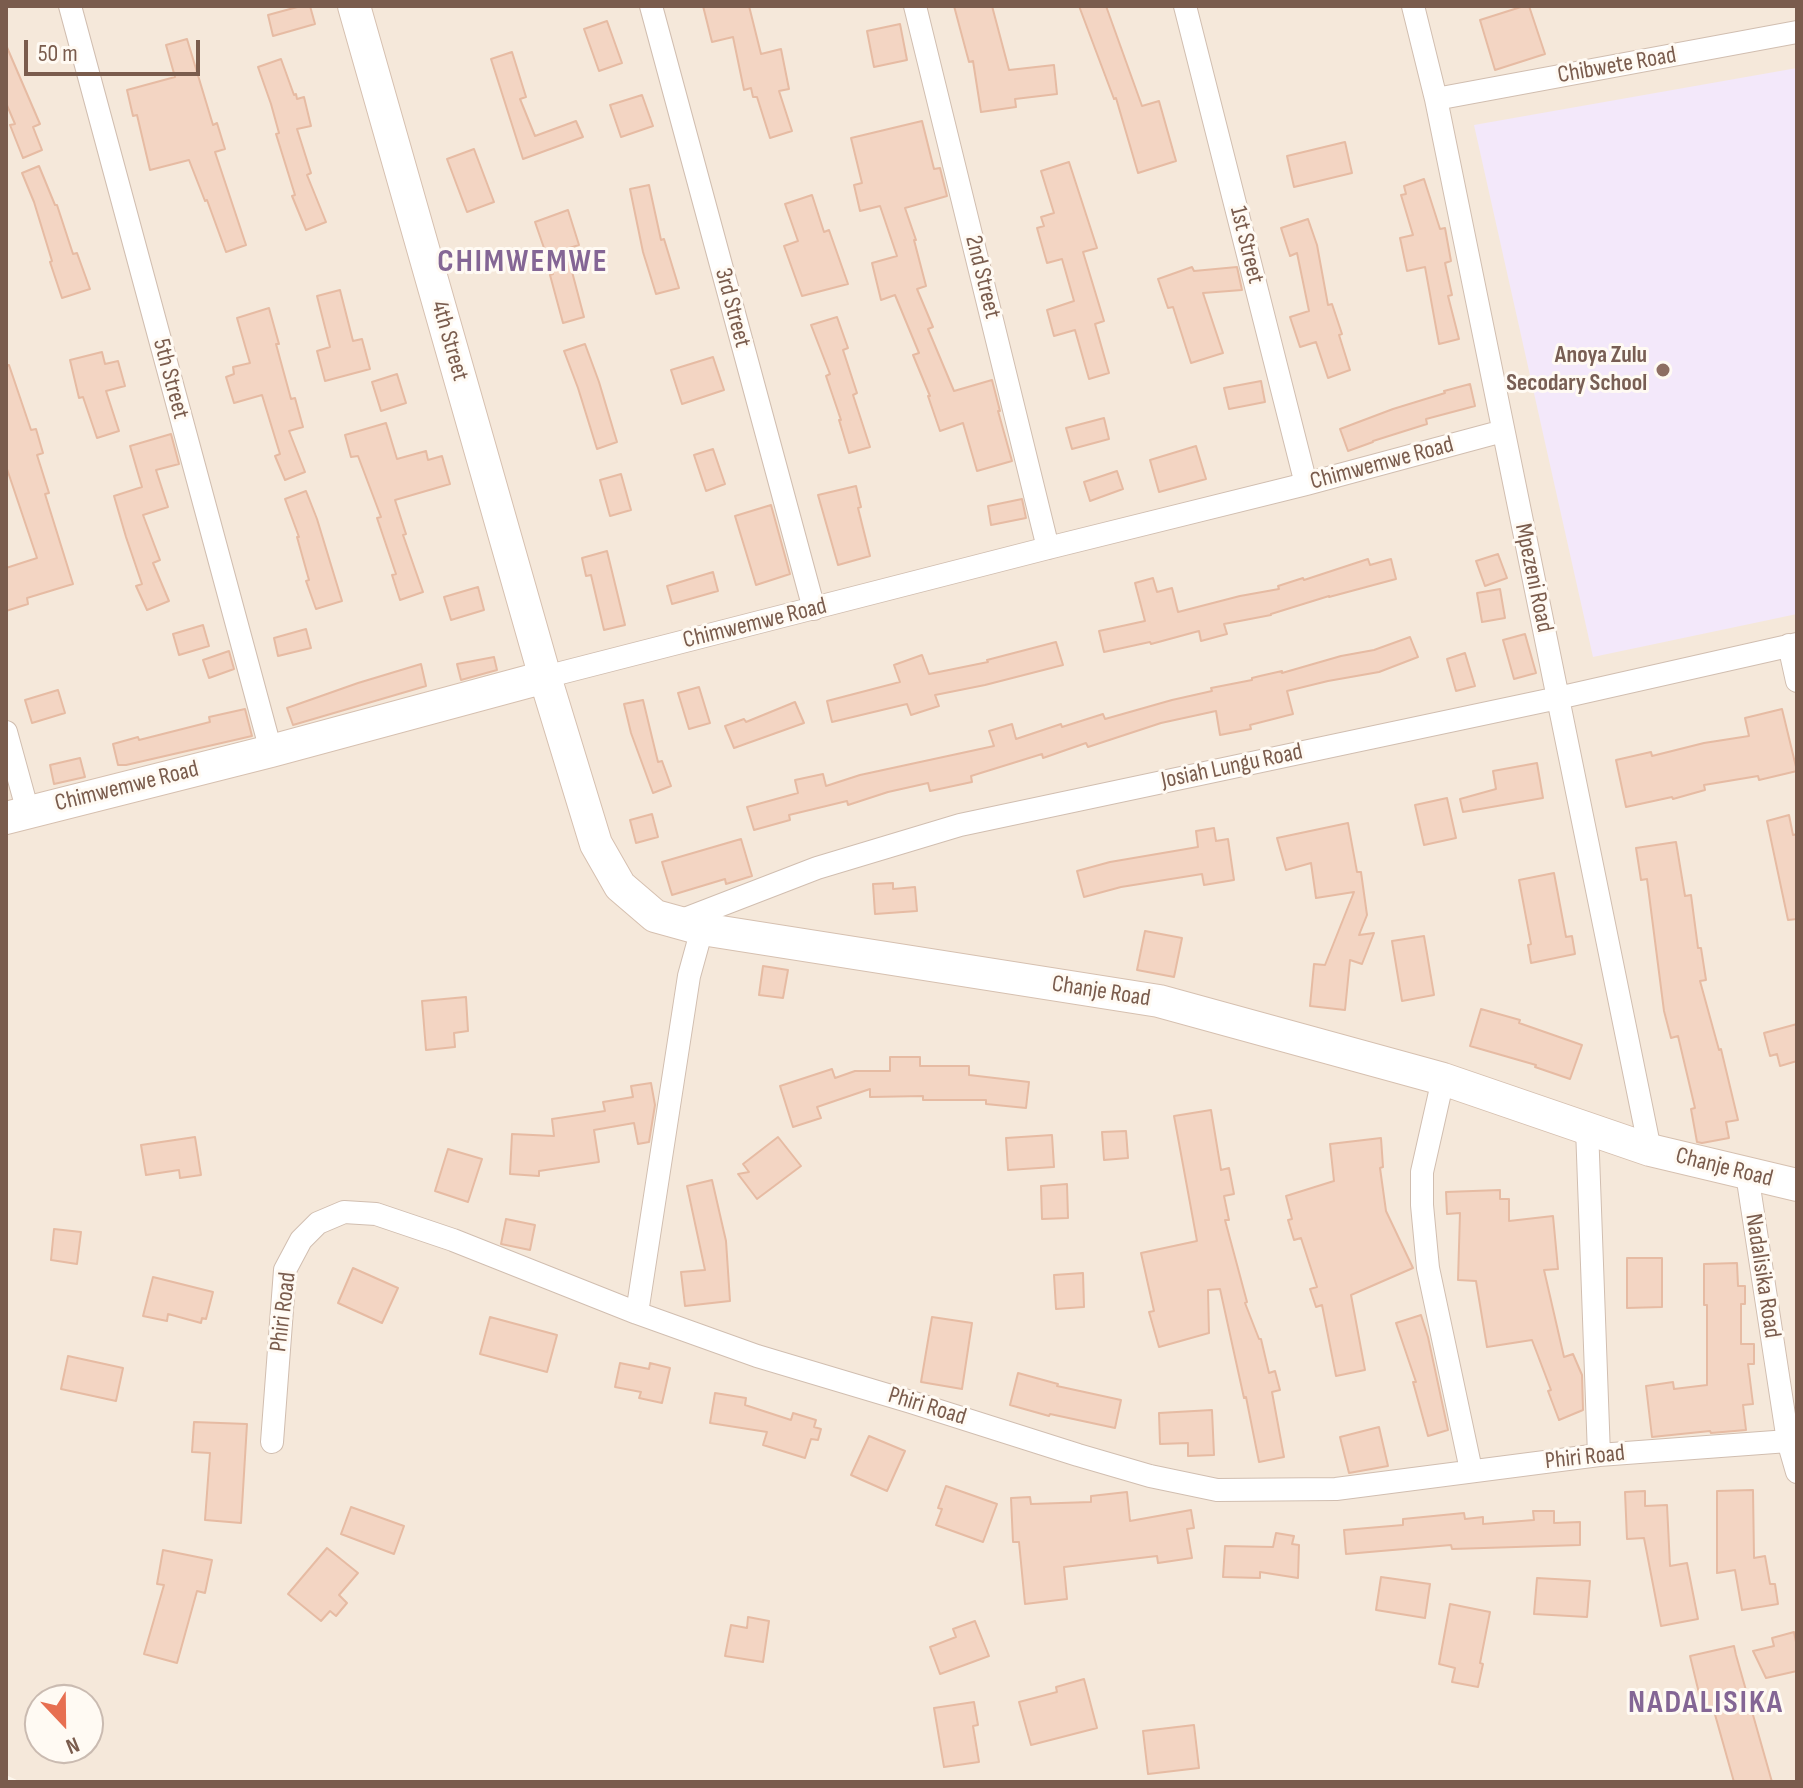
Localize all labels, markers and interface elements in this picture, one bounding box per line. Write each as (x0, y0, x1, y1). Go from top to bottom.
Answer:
scale bar (28, 24, 204, 74)
text: 50 m (38, 39, 78, 68)
street label: Chibwete Road (1556, 41, 1678, 91)
street label: 1st Street (1222, 203, 1270, 287)
street label: 2nd Street (958, 232, 1006, 322)
district label: CHIMWEMWE (437, 244, 609, 282)
street label: 3rd Street (708, 265, 756, 351)
street label: 4th Street (424, 298, 474, 384)
street label: 5th Street (146, 336, 194, 422)
place label: Anoya Zulu Secodary School (1506, 342, 1647, 398)
marker: Anoya Zulu Secodary School (1654, 361, 1672, 379)
street label: Chimwemwe Road (1307, 431, 1457, 497)
street label: Mpezeni Road (1507, 521, 1559, 635)
street label: Chimwemwe Road (680, 592, 830, 656)
street label: Josiah Lungu Road (1159, 738, 1305, 796)
street label: Chimwemwe Road (52, 755, 202, 819)
street label: Chanje Road (1050, 970, 1152, 1014)
street label: Chanje Road (1672, 1142, 1776, 1194)
street label: Nadalisika Road (1738, 1212, 1786, 1340)
street label: Phiri Road (265, 1271, 303, 1353)
street label: Phiri Road (885, 1382, 969, 1432)
street label: Phiri Road (1544, 1439, 1626, 1477)
north arrow (24, 1684, 104, 1764)
district label: NADALISIKA (1628, 1685, 1784, 1723)
text: N (62, 1730, 83, 1760)

